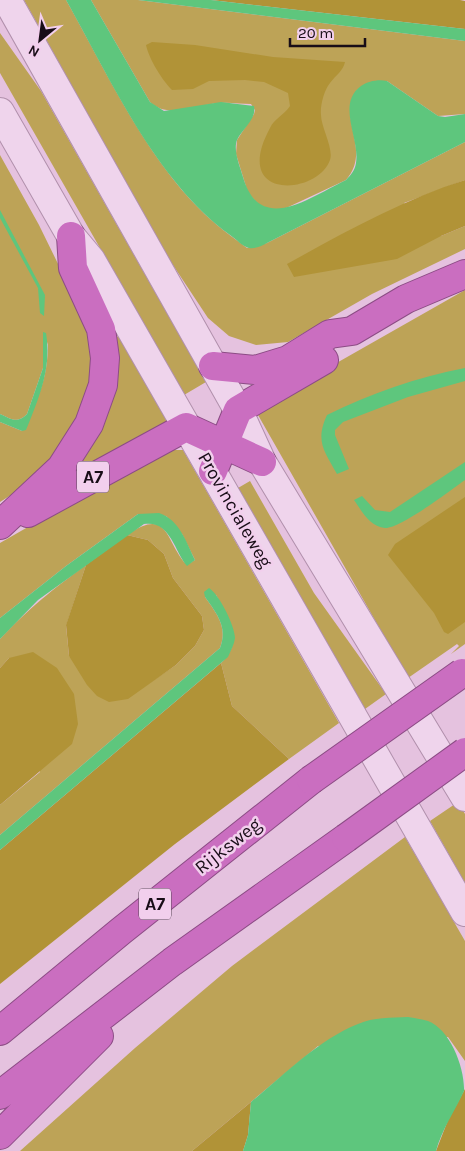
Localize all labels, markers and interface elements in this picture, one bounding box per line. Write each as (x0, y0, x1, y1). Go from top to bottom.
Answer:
north arrow (15, 15, 65, 65)
scale bar (290, 15, 365, 47)
text: 20 m (298, 24, 333, 42)
text: N (25, 41, 42, 61)
street label: Provincialeweg (193, 448, 277, 572)
road number: A7 (77, 462, 109, 492)
street label: Rijksweg (190, 813, 266, 879)
road number: A7 (139, 889, 171, 920)

